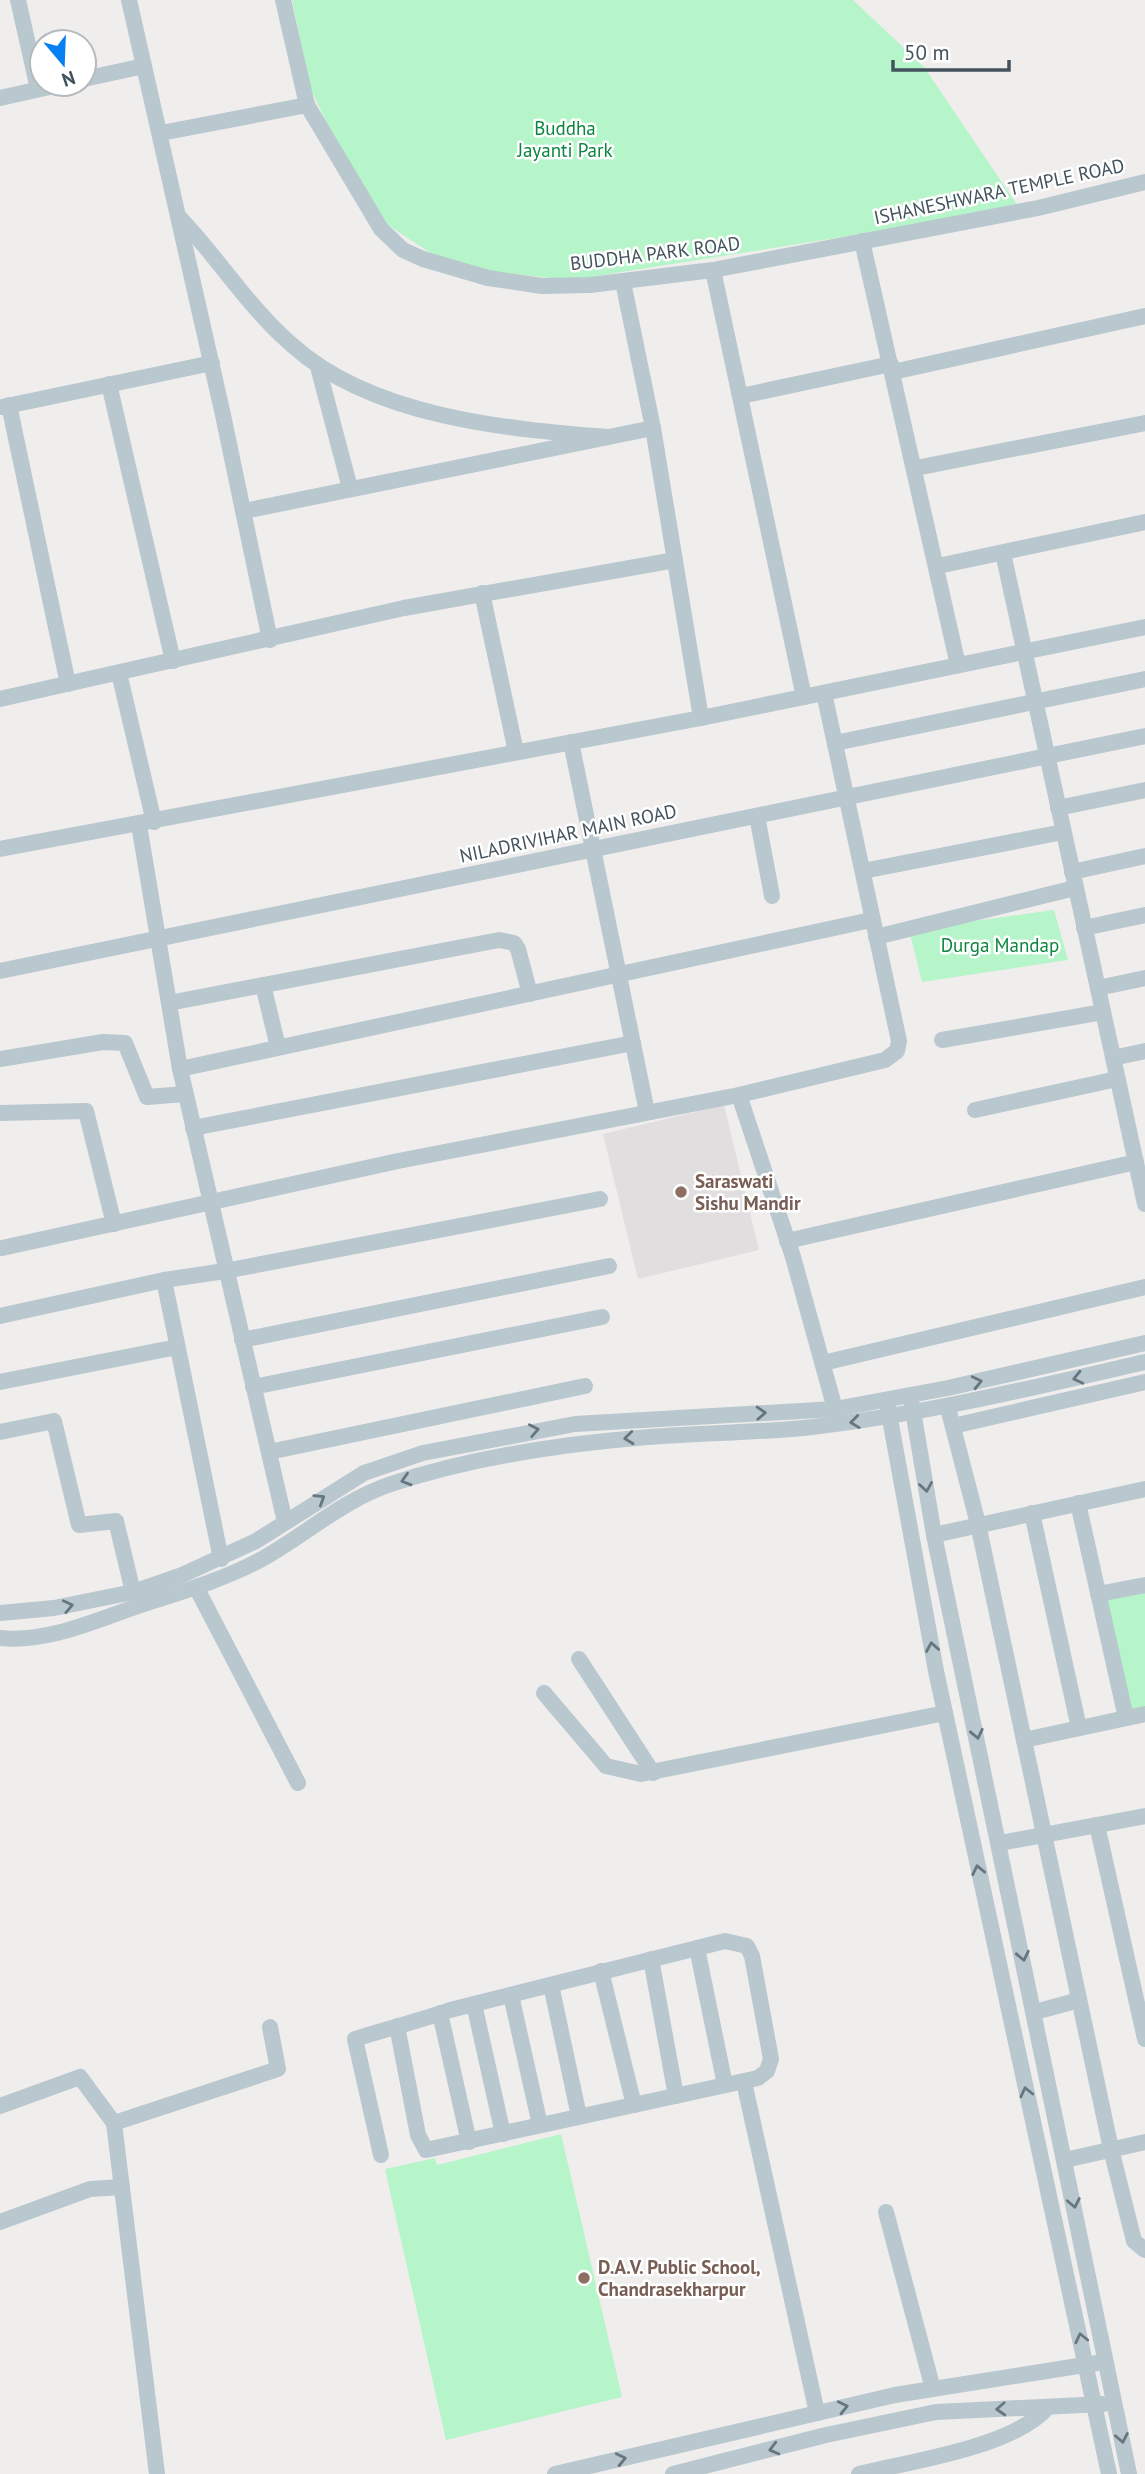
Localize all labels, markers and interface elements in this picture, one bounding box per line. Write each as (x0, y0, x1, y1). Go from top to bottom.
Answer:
north arrow (28, 28, 98, 98)
scale bar (893, 28, 1009, 72)
text: 50 m (904, 39, 950, 66)
text: N (59, 66, 78, 92)
park label: Buddha Jayanti Park (516, 116, 613, 162)
street label: ISHANESHWARA TEMPLE ROAD (872, 153, 1126, 229)
street label: BUDDHA PARK ROAD (569, 231, 741, 275)
street label: NILADRIVIHAR MAIN ROAD (457, 798, 679, 868)
park label: Durga Mandap (941, 933, 1059, 957)
place label: Saraswati Sishu Mandir (695, 1169, 801, 1215)
marker: Saraswati Sishu Mandir (673, 1184, 689, 1200)
one-way arrow (1073, 1369, 1085, 1384)
one-way arrow (971, 1375, 983, 1390)
one-way arrow (756, 1405, 767, 1420)
one-way arrow (850, 1414, 861, 1429)
one-way arrow (528, 1423, 540, 1438)
one-way arrow (623, 1431, 635, 1446)
one-way arrow (400, 1471, 412, 1486)
one-way arrow (918, 1481, 933, 1493)
one-way arrow (312, 1495, 325, 1508)
one-way arrow (62, 1599, 74, 1614)
one-way arrow (925, 1641, 940, 1653)
one-way arrow (969, 1728, 983, 1740)
one-way arrow (971, 1864, 986, 1876)
one-way arrow (1015, 1950, 1030, 1962)
one-way arrow (1020, 2087, 1035, 2099)
one-way arrow (1066, 2197, 1081, 2209)
place label: D.A.V. Public School, Chandrasekharpur (598, 2255, 761, 2301)
marker: D.A.V. Public School, Chandrasekharpur (576, 2270, 592, 2286)
one-way arrow (1075, 2332, 1090, 2344)
one-way arrow (837, 2401, 849, 2415)
one-way arrow (995, 2401, 1006, 2416)
one-way arrow (1114, 2432, 1129, 2444)
one-way arrow (768, 2440, 780, 2455)
one-way arrow (615, 2452, 627, 2467)

